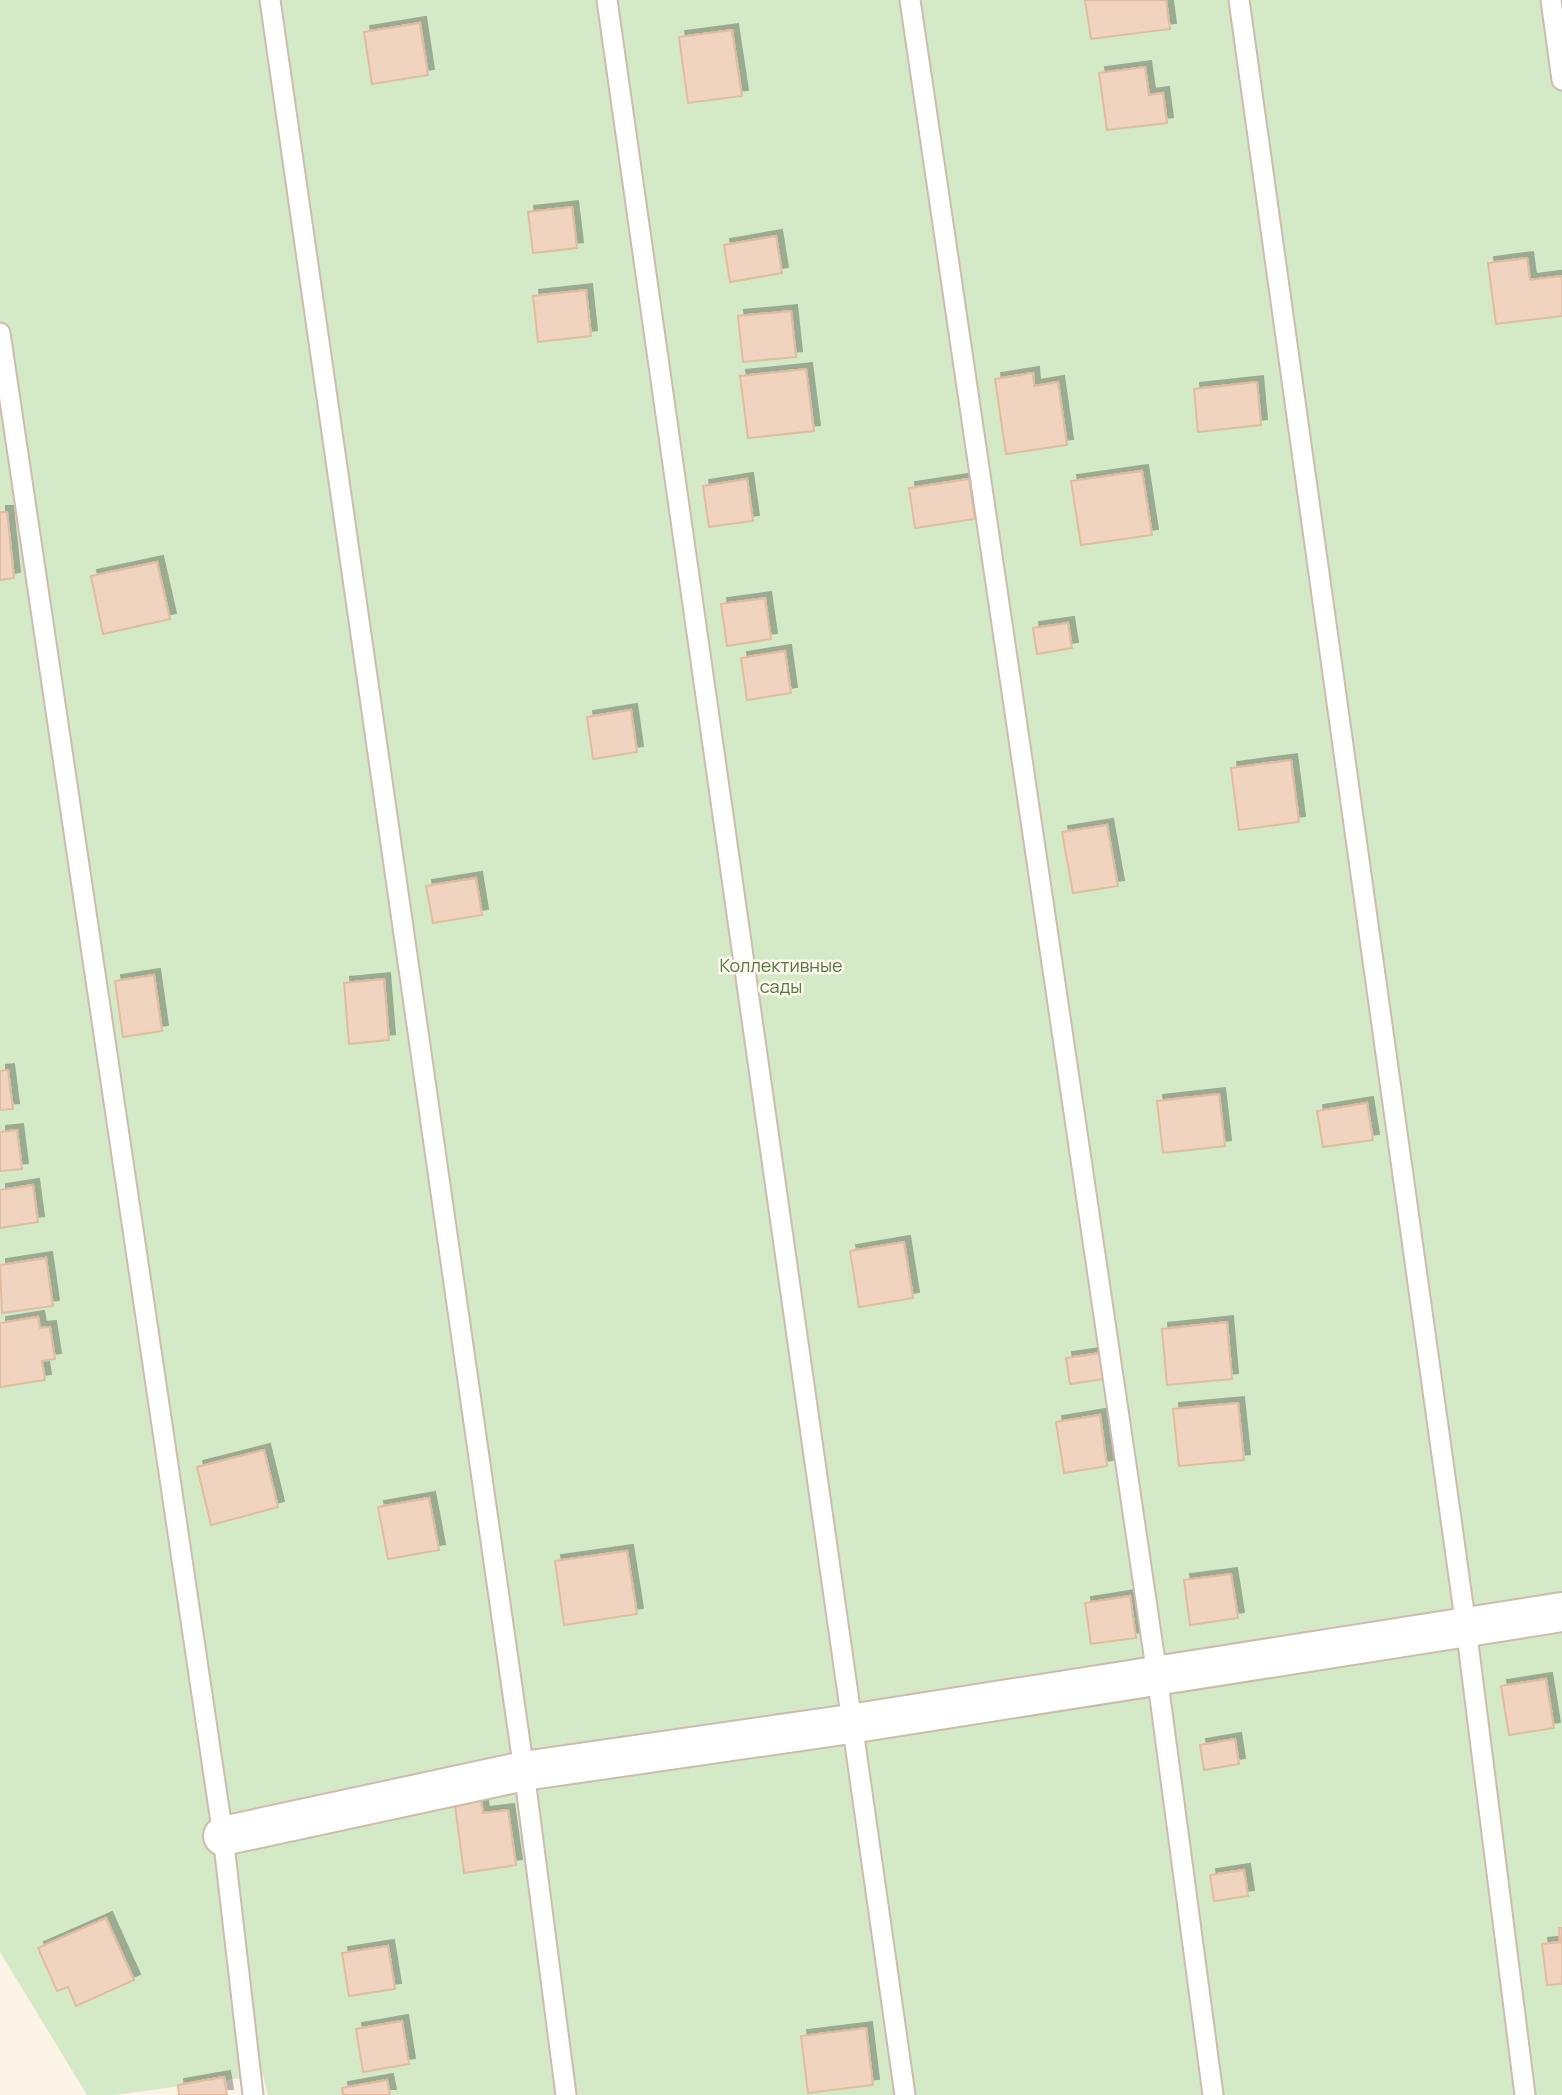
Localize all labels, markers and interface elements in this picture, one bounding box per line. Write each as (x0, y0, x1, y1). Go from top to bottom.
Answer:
park label: Коллективные сады (720, 953, 843, 998)

